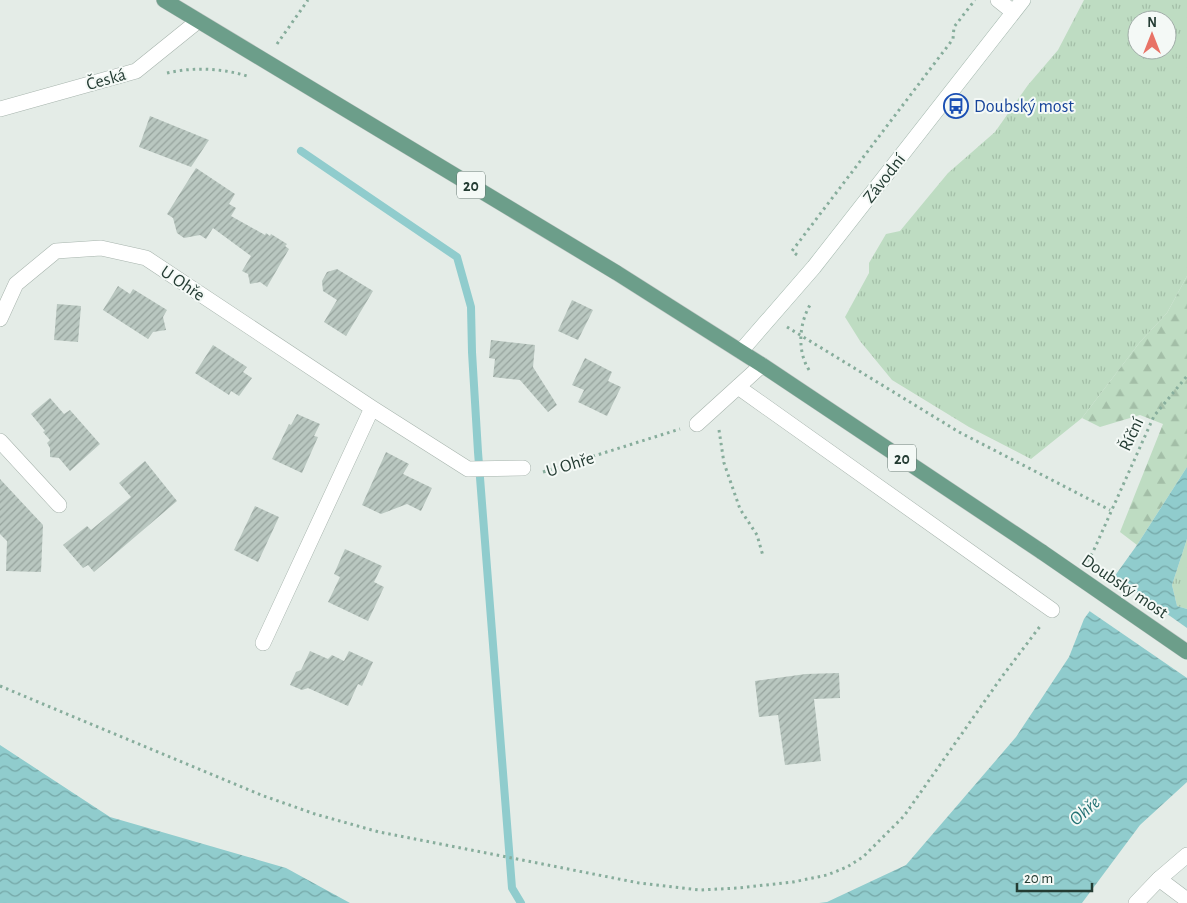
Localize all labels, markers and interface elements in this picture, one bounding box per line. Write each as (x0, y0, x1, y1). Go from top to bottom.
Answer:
north arrow (1127, 10, 1177, 60)
text: N (1147, 16, 1157, 30)
street label: Česká (84, 63, 128, 94)
bus stop icon: Doubský most (943, 93, 969, 119)
place label: Doubský most (974, 98, 1074, 116)
street label: Závodní (860, 150, 910, 207)
road number: 20 (457, 172, 485, 198)
street label: U Ohře (157, 263, 208, 305)
street label: Říční (1114, 413, 1148, 454)
road number: 20 (888, 444, 916, 472)
street label: U Ohře (544, 449, 596, 481)
street label: Doubský most (1078, 551, 1171, 622)
water label: Ohře (1066, 793, 1104, 829)
scale bar (1017, 860, 1092, 892)
text: 20 m (1024, 871, 1053, 886)

